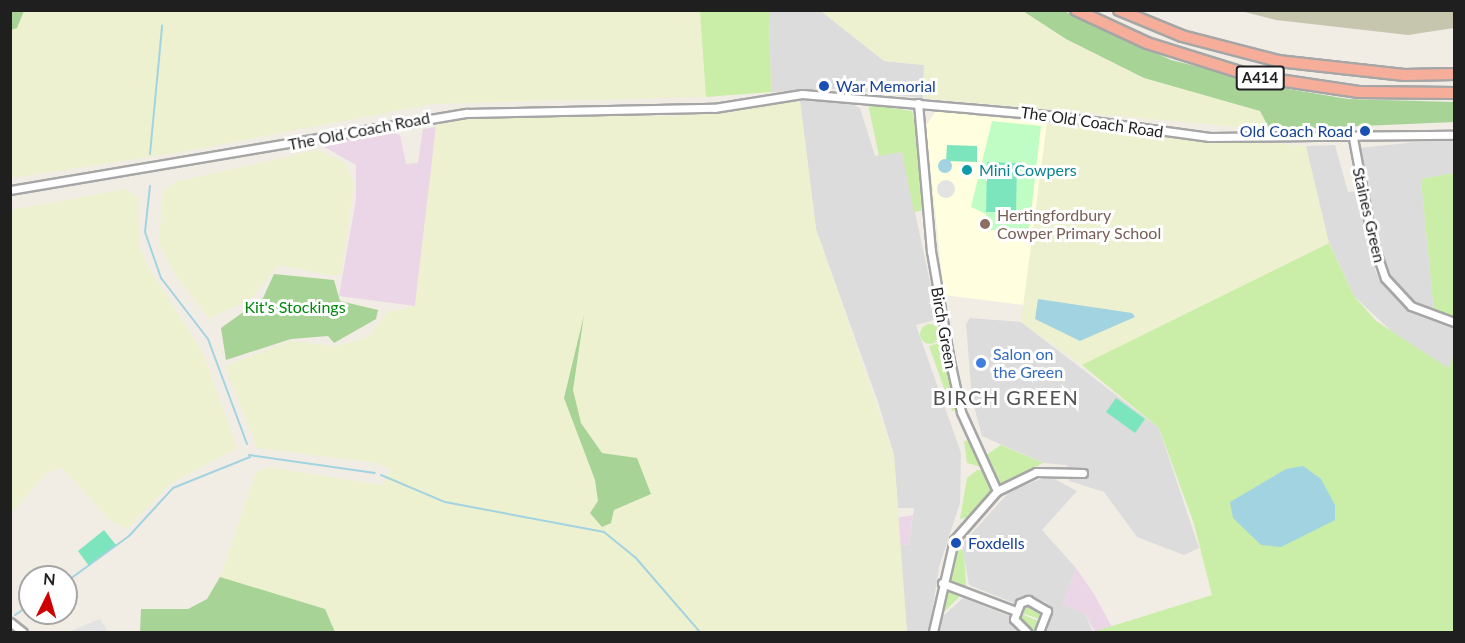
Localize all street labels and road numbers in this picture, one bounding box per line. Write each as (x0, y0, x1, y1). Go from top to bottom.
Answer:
road number: A414 (1234, 66, 1286, 90)
street label: The Old Coach Road (1019, 102, 1165, 142)
street label: The Old Coach Road (287, 108, 431, 154)
street label: Staines Green (1349, 166, 1389, 264)
street label: Birch Green (927, 285, 961, 371)

